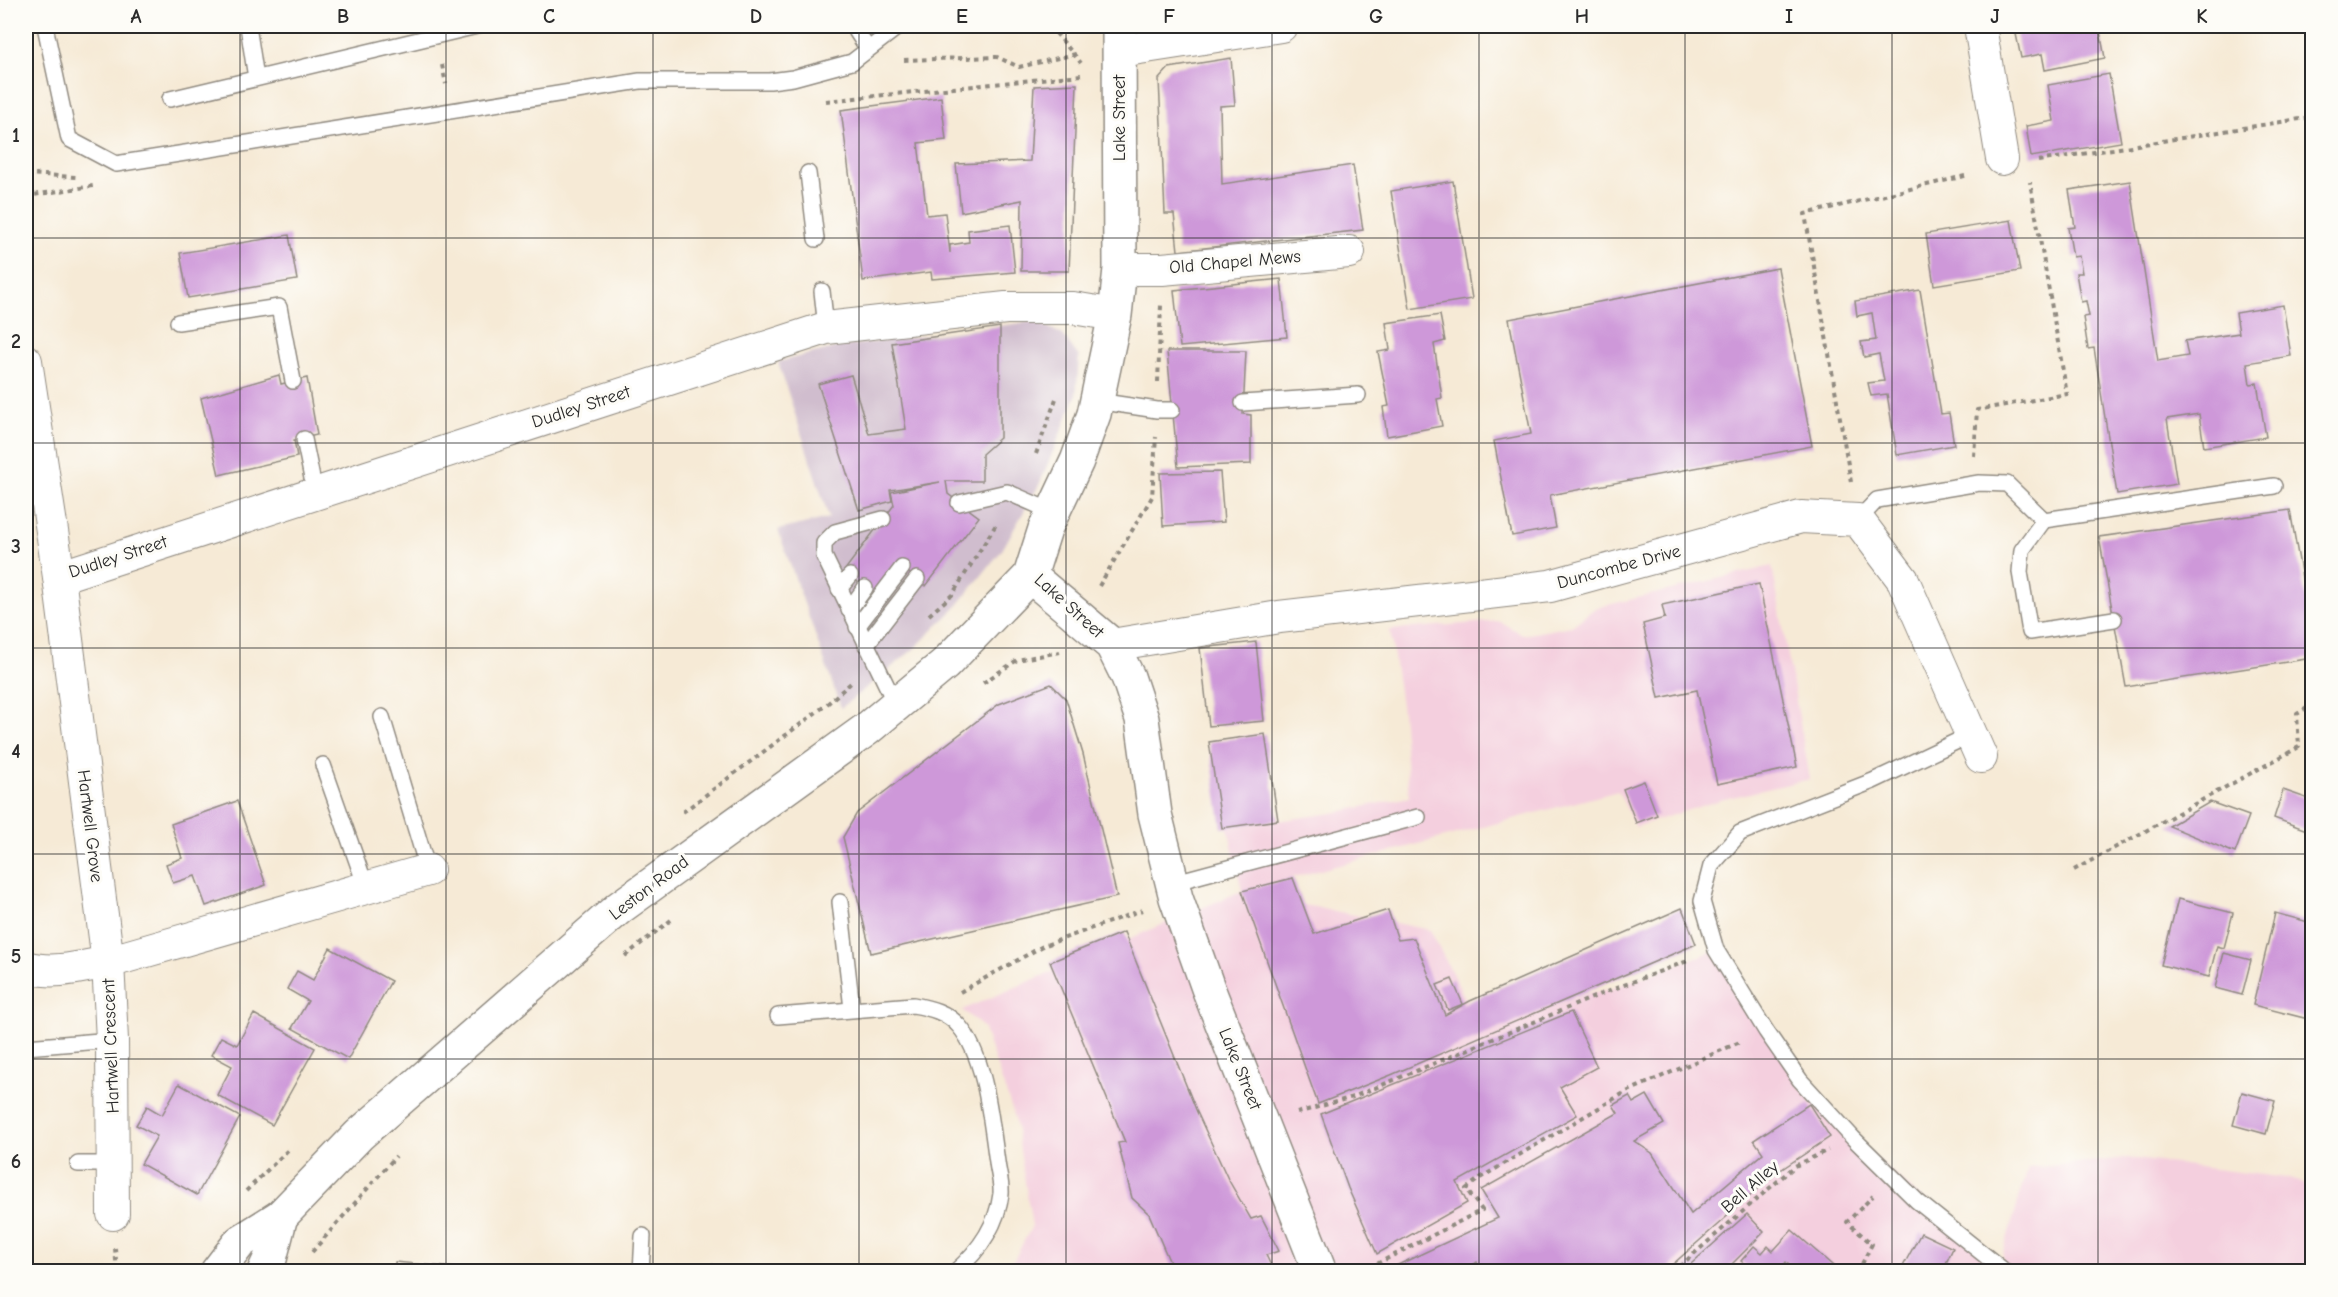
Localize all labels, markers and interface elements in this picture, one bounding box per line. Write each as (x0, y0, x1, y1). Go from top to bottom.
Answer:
text: A (130, 5, 142, 28)
text: B (337, 5, 349, 28)
text: C (543, 5, 555, 28)
text: D (750, 5, 762, 28)
text: E (956, 5, 968, 28)
text: F (1163, 5, 1175, 28)
text: G (1369, 5, 1383, 28)
text: H (1575, 5, 1589, 28)
text: I (1785, 5, 1793, 28)
text: J (1990, 5, 2000, 28)
text: K (2196, 5, 2208, 28)
street label: Lake Street (1109, 74, 1130, 161)
text: 1 (12, 124, 20, 147)
street label: Old Chapel Mews (1168, 246, 1302, 278)
text: 2 (11, 330, 21, 353)
street label: Dudley Street (529, 381, 634, 433)
street label: Dudley Street (66, 531, 171, 583)
text: 3 (11, 535, 21, 558)
street label: Duncombe Drive (1555, 540, 1683, 594)
street label: Lake Street (1030, 569, 1109, 643)
text: 4 (11, 740, 21, 763)
street label: Hartwell Grove (73, 769, 107, 883)
street label: Leston Road (605, 851, 693, 925)
text: 5 (11, 945, 21, 968)
street label: Hartwell Crescent (98, 977, 124, 1114)
street label: Lake Street (1214, 1025, 1266, 1114)
text: 6 (11, 1150, 21, 1173)
street label: Bell Alley (1717, 1156, 1784, 1218)

